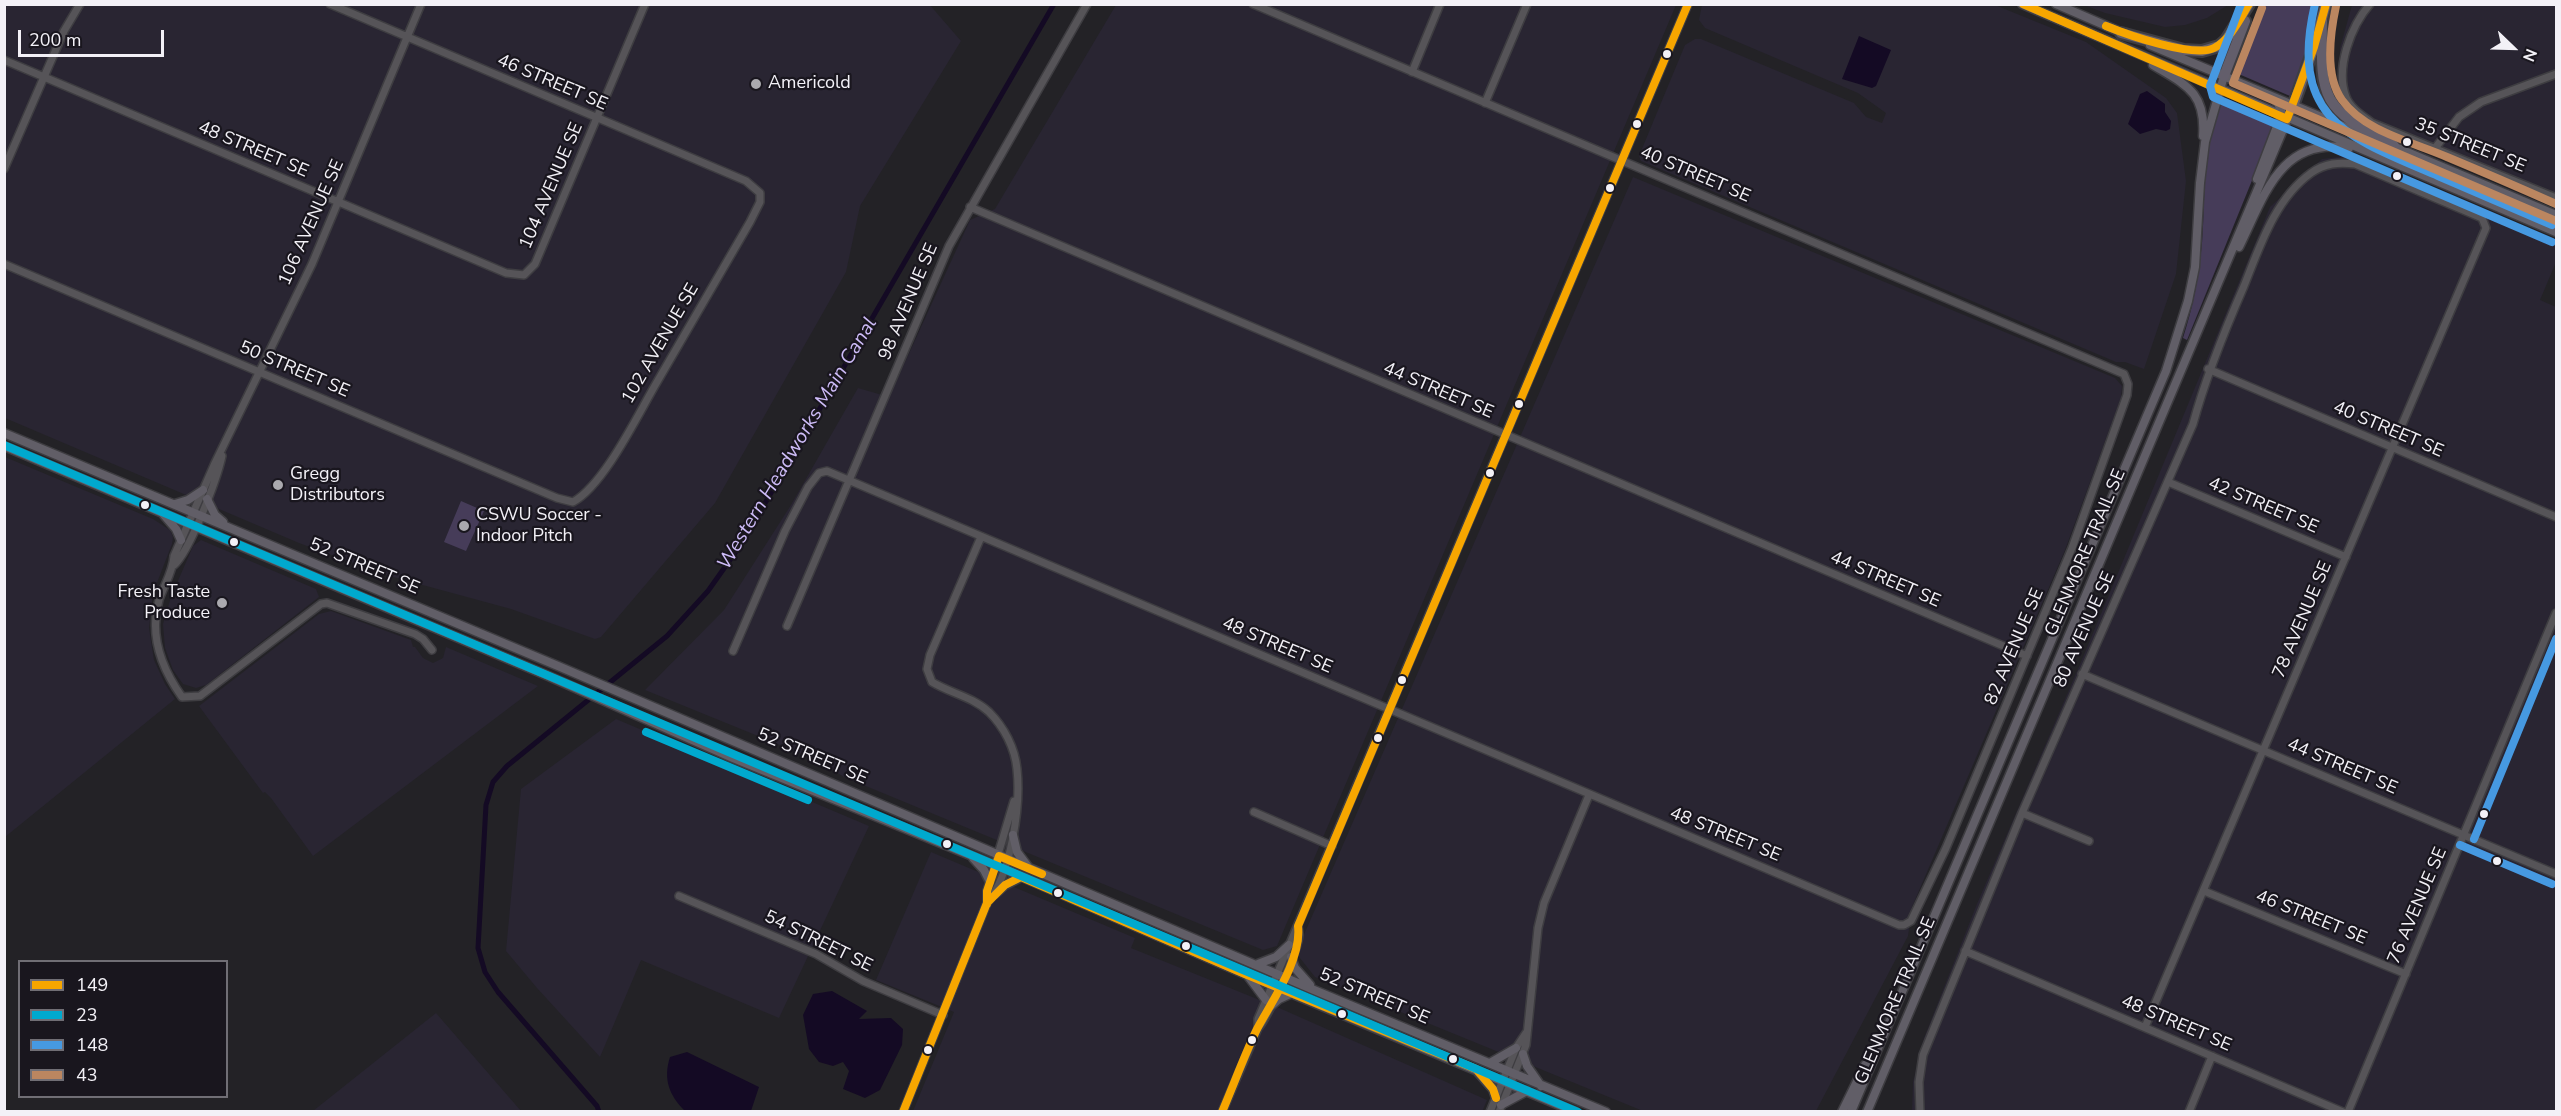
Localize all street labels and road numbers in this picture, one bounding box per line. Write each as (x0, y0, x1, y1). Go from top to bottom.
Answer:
street label: 46 STREET SE (494, 50, 610, 116)
street label: 35 STREET SE (2411, 114, 2529, 178)
street label: 48 STREET SE (195, 117, 311, 183)
street label: 104 AVENUE SE (516, 120, 588, 252)
street label: 40 STREET SE (1637, 142, 1753, 208)
street label: 106 AVENUE SE (275, 157, 349, 289)
street label: 98 AVENUE SE (875, 241, 943, 363)
street label: 102 AVENUE SE (618, 280, 704, 408)
street label: 50 STREET SE (236, 337, 352, 403)
street label: 44 STREET SE (1380, 358, 1496, 424)
street label: 40 STREET SE (2330, 397, 2446, 463)
street label: GLENMORE TRAIL SE (2041, 466, 2131, 640)
street label: 42 STREET SE (2205, 473, 2321, 539)
street label: 52 STREET SE (306, 534, 422, 600)
street label: 44 STREET SE (1827, 547, 1943, 613)
street label: 78 AVENUE SE (2269, 559, 2337, 681)
street label: 80 AVENUE SE (2050, 569, 2120, 691)
street label: 82 AVENUE SE (1981, 586, 2049, 708)
street label: 48 STREET SE (1219, 613, 1335, 679)
street label: 52 STREET SE (754, 724, 870, 790)
street label: 44 STREET SE (2284, 734, 2400, 800)
street label: 48 STREET SE (1666, 803, 1784, 867)
street label: 76 AVENUE SE (2384, 845, 2452, 967)
street label: 46 STREET SE (2252, 886, 2370, 950)
street label: 54 STREET SE (760, 906, 876, 978)
street label: GLENMORE TRAIL SE (1851, 914, 1941, 1088)
street label: 52 STREET SE (1316, 964, 1432, 1030)
street label: 48 STREET SE (2118, 991, 2234, 1057)

